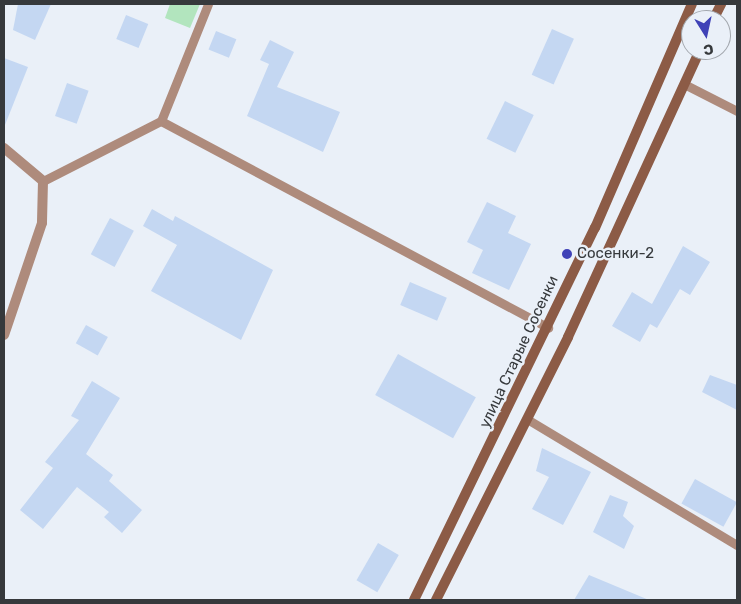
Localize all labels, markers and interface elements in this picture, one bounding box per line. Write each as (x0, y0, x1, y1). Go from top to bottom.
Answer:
north arrow (681, 10, 731, 60)
text: С (702, 40, 715, 59)
place label: Сосенки-2 (577, 245, 654, 263)
marker: Сосенки-2 (561, 248, 573, 260)
street label: улица Старые Сосенки (476, 273, 562, 431)

